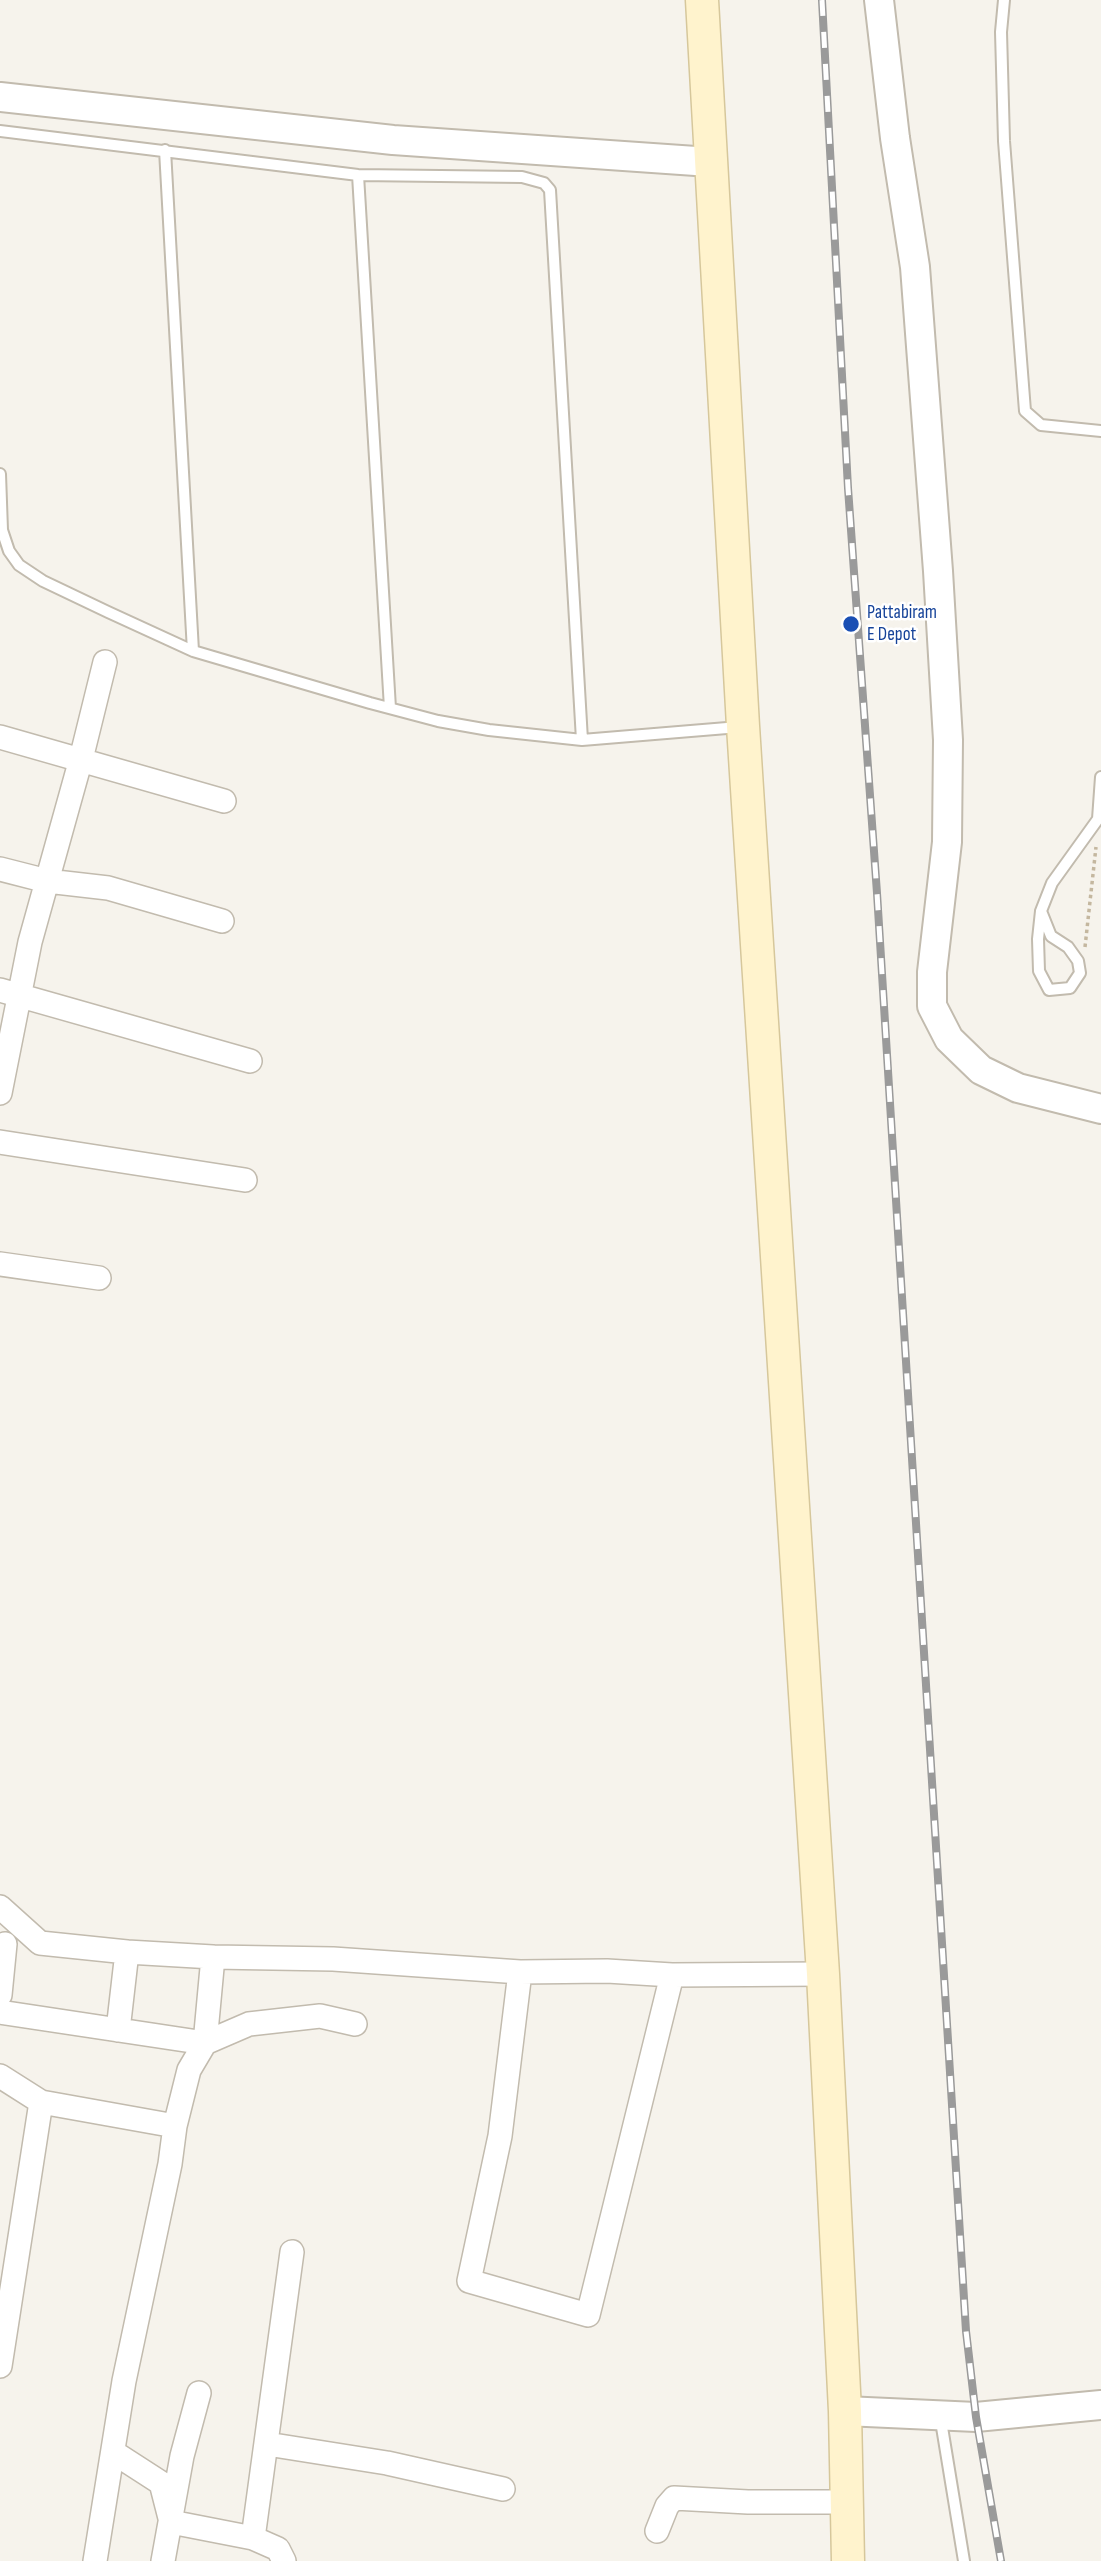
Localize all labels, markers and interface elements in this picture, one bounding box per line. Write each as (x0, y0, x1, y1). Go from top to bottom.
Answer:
place label: Pattabiram E Depot (867, 602, 937, 646)
marker: Pattabiram E Depot (841, 614, 861, 634)

